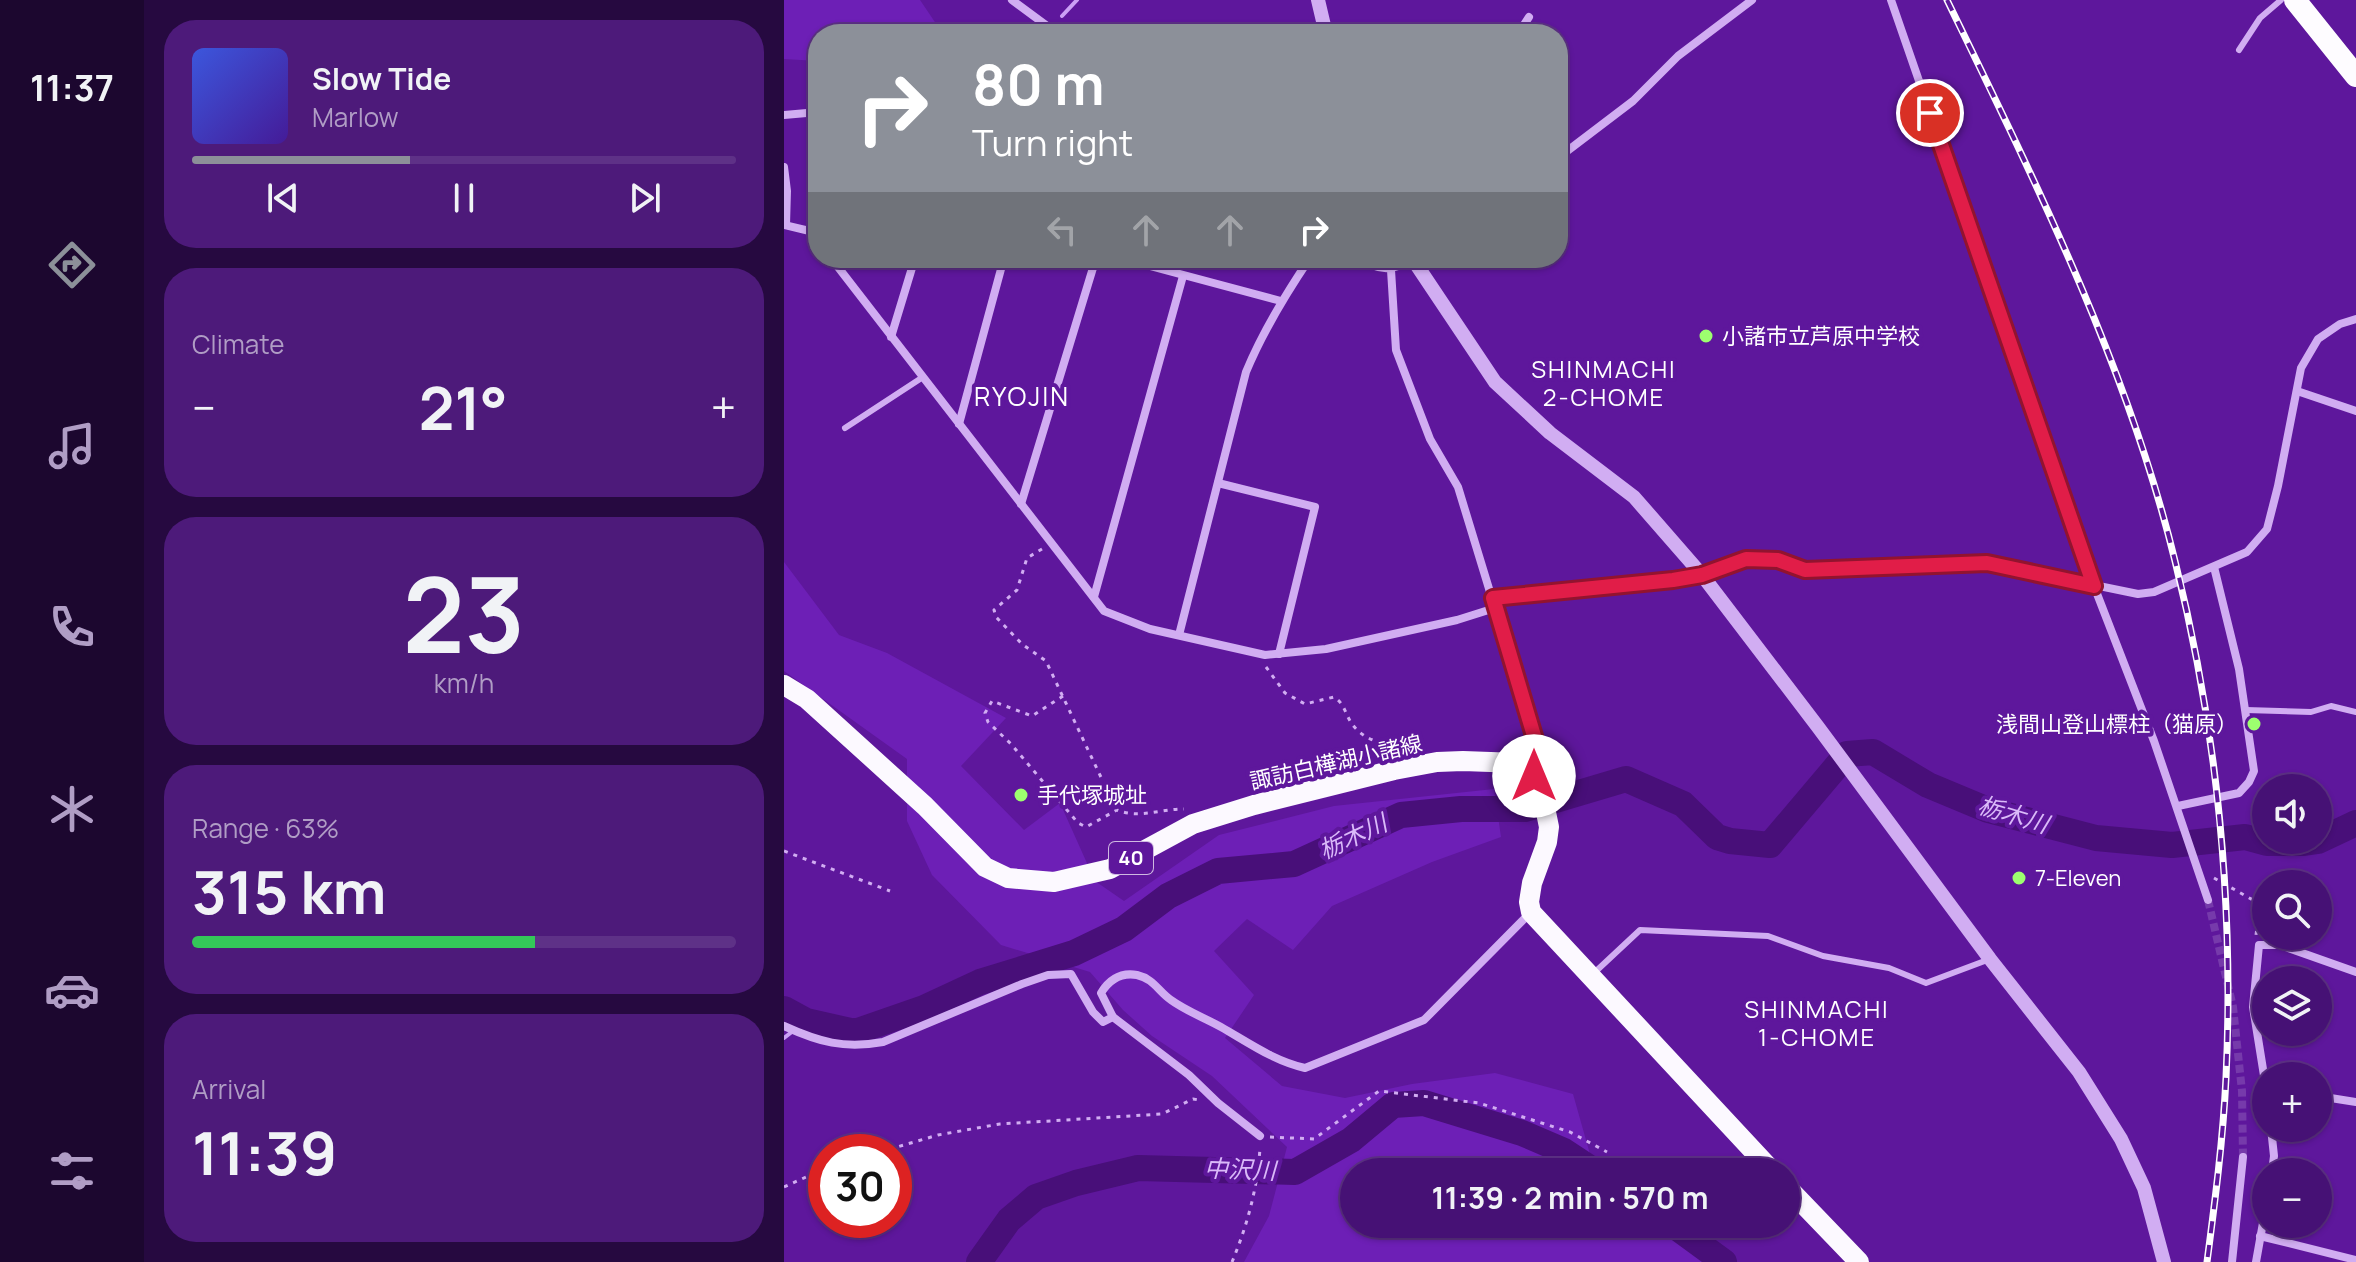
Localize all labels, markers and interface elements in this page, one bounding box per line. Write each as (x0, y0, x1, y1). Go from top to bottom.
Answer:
text: 80 m (972, 45, 1105, 122)
icon: right (840, 56, 944, 160)
text: Slow Tide (312, 58, 451, 99)
text: 11:37 (30, 63, 114, 112)
pin (1896, 79, 1964, 147)
icon: arrive (1908, 91, 1952, 135)
text: Marlow (312, 99, 399, 135)
text: Turn right (972, 118, 1133, 167)
icon: previous (261, 176, 305, 220)
icon: pause (442, 176, 486, 220)
icon: next (623, 176, 667, 220)
icon: left (1040, 208, 1084, 252)
icon: ahead (1124, 208, 1168, 252)
icon: ahead (1208, 208, 1252, 252)
icon: right (1292, 208, 1336, 252)
icon: directions (44, 237, 100, 293)
place label: 小諸市立芦原中学校 (1722, 321, 1920, 351)
text: Climate (192, 326, 284, 362)
marker: 小諸市立芦原中学校 (1697, 327, 1715, 345)
district label: SHINMACHI 2-CHOME (1531, 352, 1677, 413)
text: 21° (419, 366, 508, 448)
text: − (192, 377, 216, 437)
text: + (711, 377, 736, 437)
district label: RYOJIN (974, 378, 1070, 414)
icon: music (44, 418, 100, 474)
text: 23 (403, 542, 525, 684)
icon: phone (44, 599, 100, 655)
text: km/h (434, 665, 494, 701)
place label: 浅間山登山標柱（猫原） (1996, 709, 2238, 739)
marker: 浅間山登山標柱（猫原） (2245, 715, 2263, 733)
street label: 諏訪白樺湖小諸線 (1247, 728, 1425, 796)
position arrow (1492, 734, 1576, 818)
map controls (2252, 774, 2332, 1238)
button: sound (2252, 774, 2332, 854)
place label: 手代塚城址 (1037, 780, 1147, 810)
icon: climate (44, 781, 100, 837)
marker: 手代塚城址 (1012, 786, 1030, 804)
water label: 栃木川 (1974, 787, 2056, 841)
water label: 栃木川 (1313, 804, 1395, 866)
text: Range · 63% (192, 810, 339, 846)
road number: 40 (1109, 842, 1153, 874)
text: 315 km (192, 850, 387, 932)
place label: 7-Eleven (2035, 863, 2121, 893)
marker: 7-Eleven (2010, 869, 2028, 887)
button: search (2252, 870, 2332, 950)
icon: car (44, 962, 100, 1018)
button: layers (2252, 966, 2332, 1046)
district label: SHINMACHI 1-CHOME (1744, 992, 1890, 1053)
button: + (2252, 1062, 2332, 1142)
text: Arrival (192, 1071, 266, 1107)
text: 11:39 (192, 1111, 337, 1193)
speed limit sign: 30 (808, 1134, 912, 1238)
icon: filters (44, 1143, 100, 1199)
water label: 中沢川 (1203, 1151, 1280, 1186)
button: − (2252, 1158, 2332, 1238)
text: 11:39 · 2 min · 570 m (1432, 1177, 1708, 1218)

